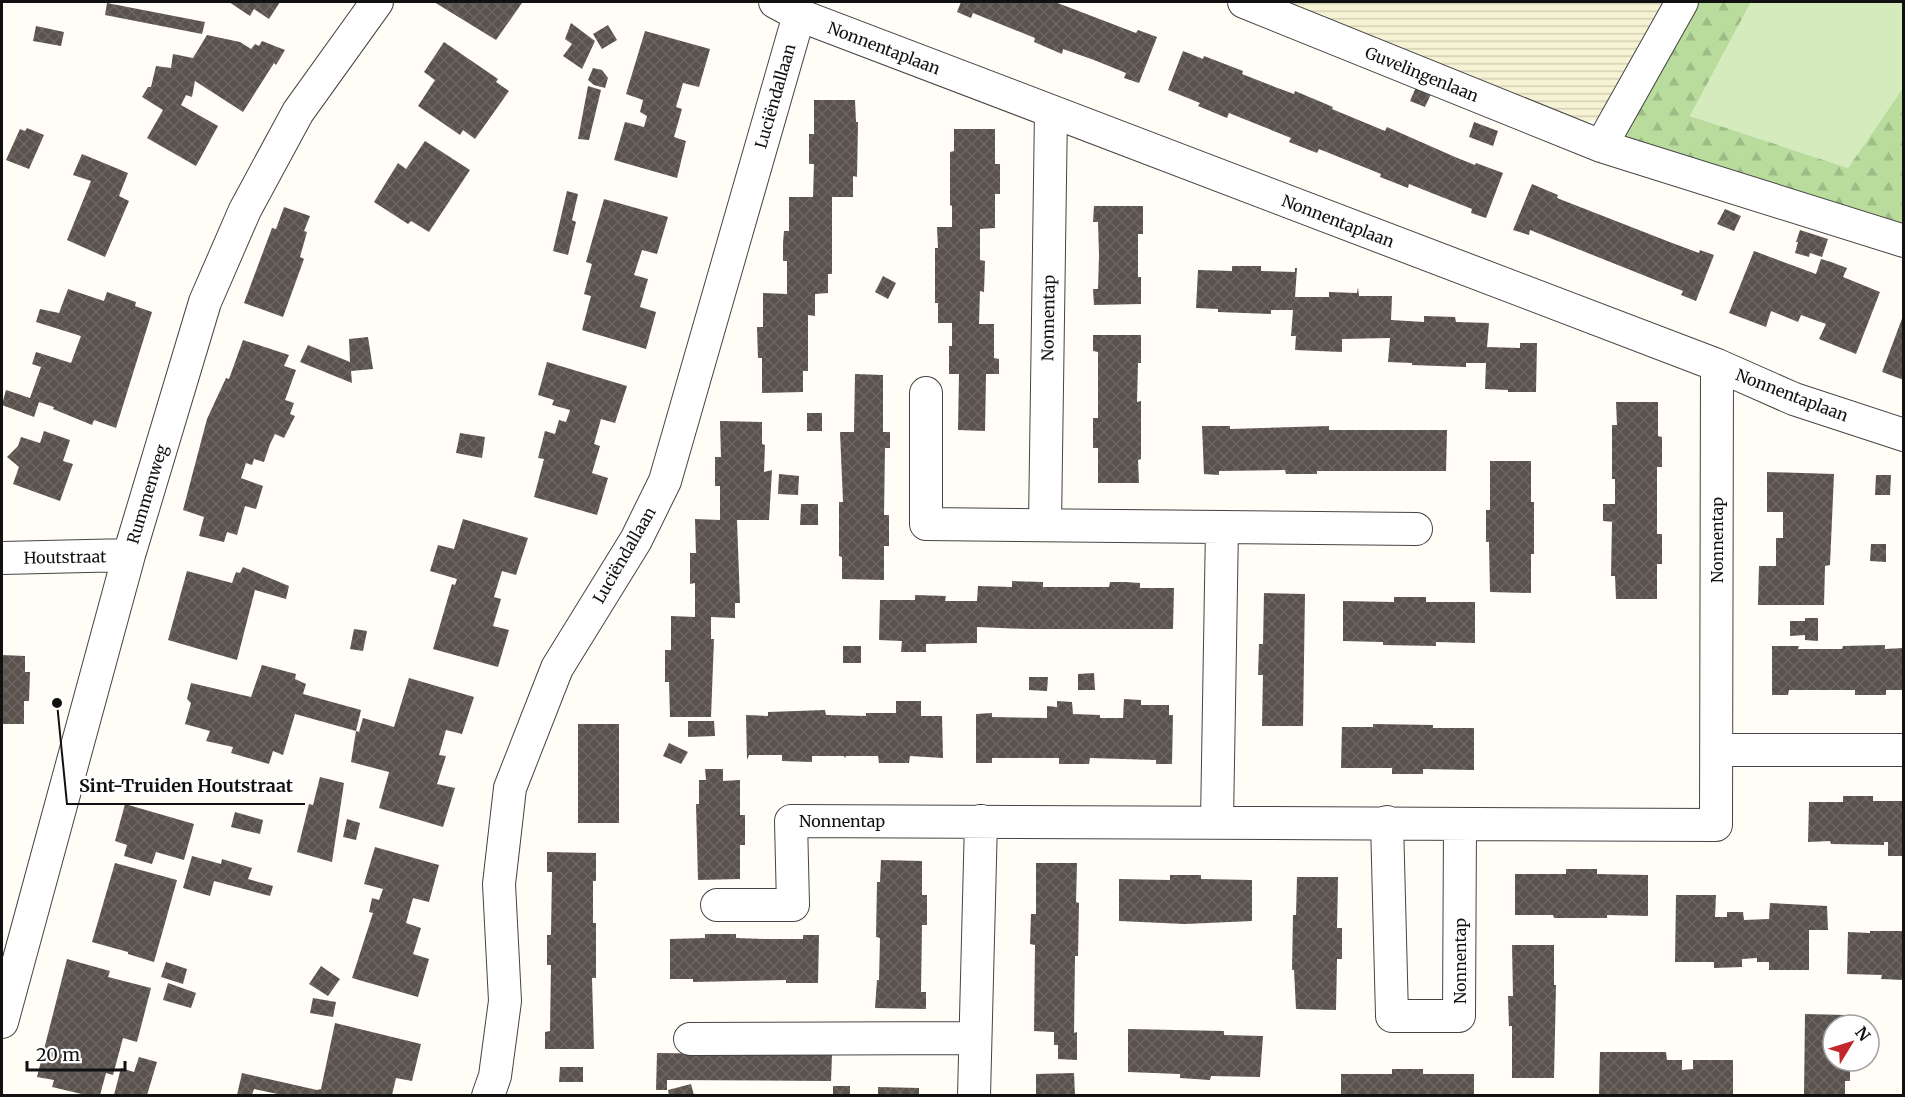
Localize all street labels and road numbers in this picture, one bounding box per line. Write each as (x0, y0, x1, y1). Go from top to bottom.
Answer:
street label: Nonnentaplaan (825, 17, 943, 79)
street label: Luciëndallaan (750, 41, 800, 151)
street label: Guvelingenlaan (1362, 42, 1482, 106)
street label: Nonnentaplaan (1279, 190, 1397, 252)
street label: Nonnentap (1037, 275, 1059, 361)
street label: Nonnentaplaan (1733, 364, 1851, 426)
street label: Rummenweg (122, 442, 172, 546)
street label: Nonnentap (1707, 497, 1727, 583)
street label: Luciëndallaan (588, 503, 660, 607)
street label: Houtstraat (23, 546, 107, 568)
street label: Nonnentap (799, 811, 885, 831)
street label: Nonnentap (1450, 918, 1470, 1004)

